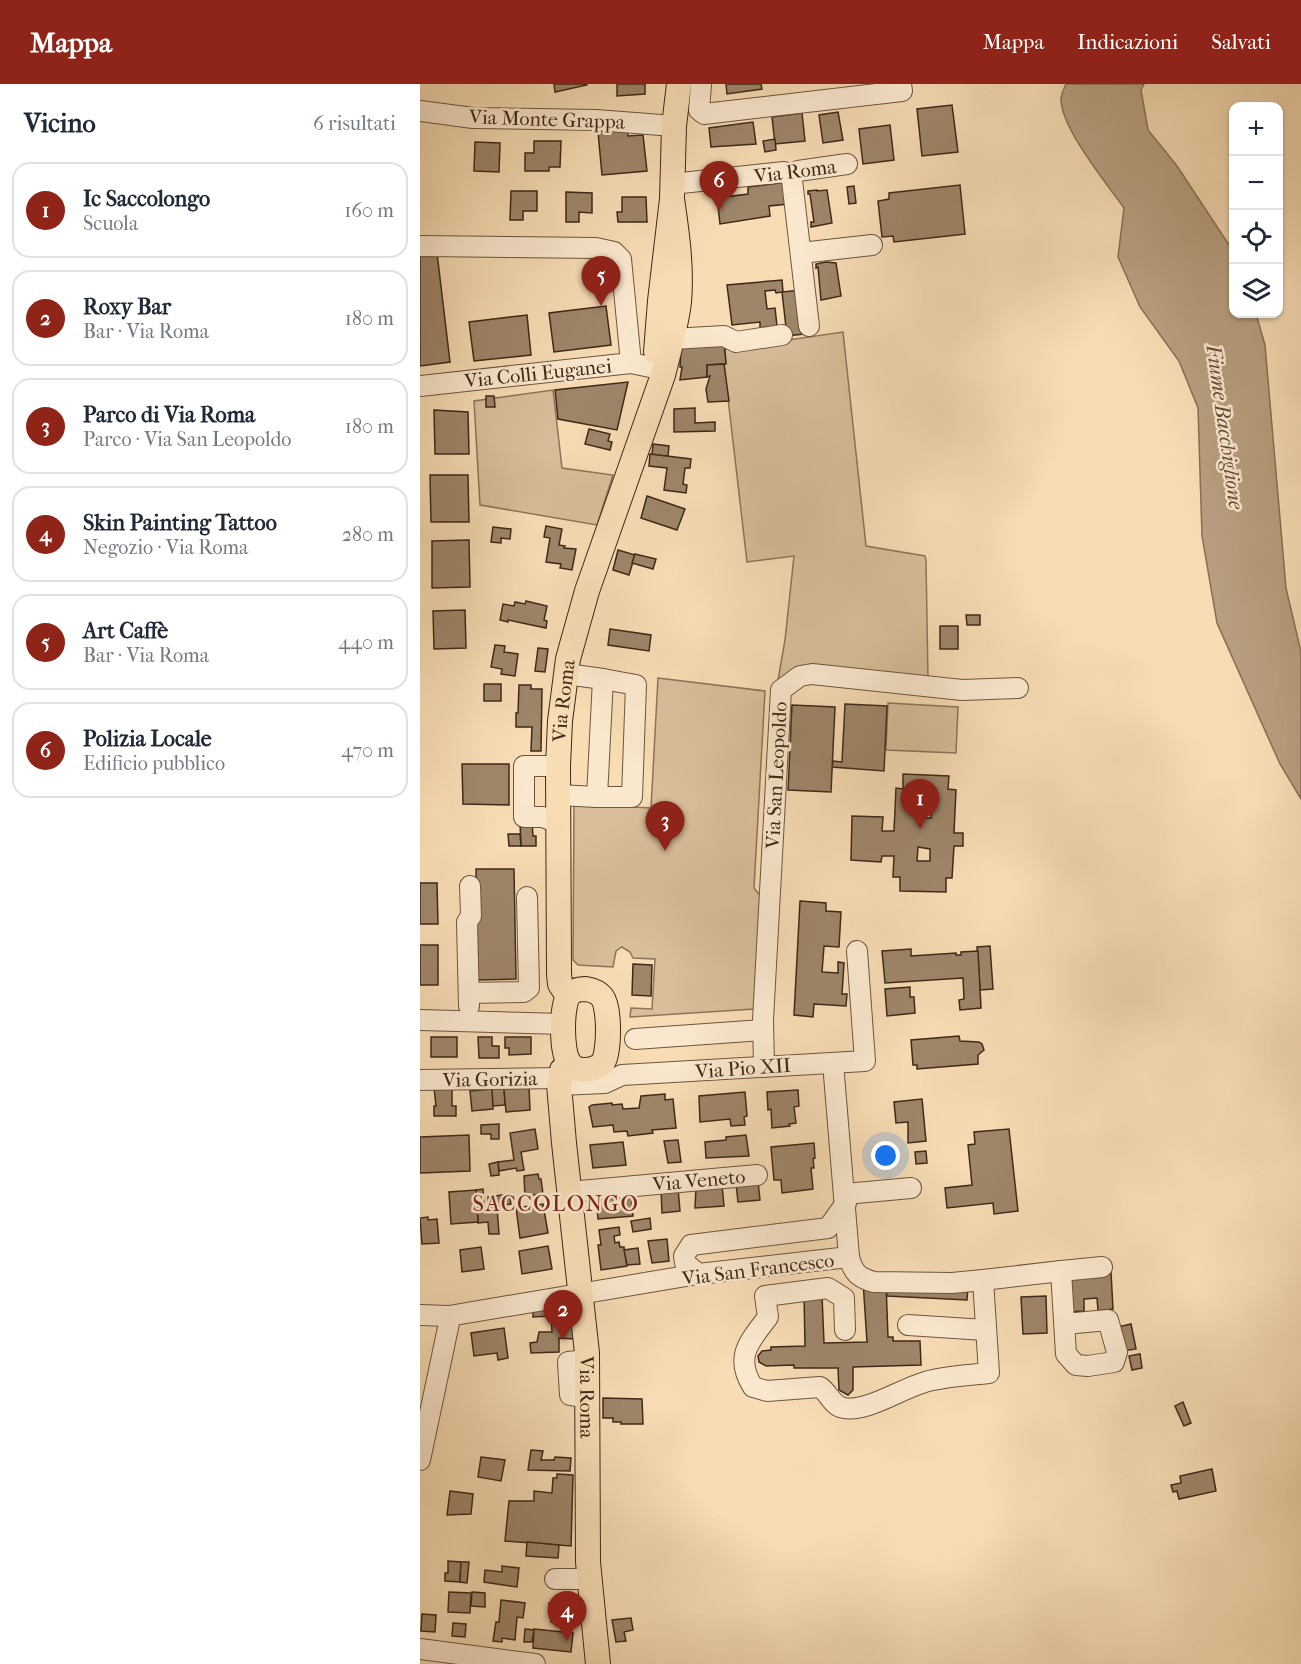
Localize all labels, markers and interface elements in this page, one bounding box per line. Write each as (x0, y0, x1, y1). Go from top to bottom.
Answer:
text: Mappa (30, 26, 112, 59)
text: Mappa (983, 30, 1044, 54)
text: Indicazioni (1077, 30, 1178, 54)
text: Salvati (1211, 30, 1271, 54)
map controls (1229, 102, 1283, 318)
button: + (1229, 102, 1283, 156)
street label: Via Monte Grappa (468, 105, 626, 134)
text: Vicino (24, 108, 96, 139)
text: 6 risultati (313, 112, 396, 135)
street label: Via Roma (752, 155, 838, 188)
button: − (1229, 156, 1283, 210)
pin: 6 (700, 162, 738, 211)
text: Ic Saccolongo (83, 186, 210, 212)
text: 1 (42, 199, 49, 222)
text: 160 m (344, 199, 394, 222)
button: locate (1229, 210, 1283, 264)
text: Scuola (83, 212, 138, 235)
pin: 5 (582, 256, 621, 306)
button: layers (1229, 264, 1283, 318)
text: Roxy Bar (83, 294, 171, 320)
text: 2 (40, 307, 51, 330)
text: 180 m (345, 307, 394, 330)
text: Bar · Via Roma (83, 320, 209, 343)
water label: Fiume Bacchiglione (1201, 342, 1248, 511)
street label: Via Colli Euganei (462, 354, 613, 393)
text: Parco di Via Roma (83, 402, 255, 428)
text: 3 (41, 415, 50, 438)
text: 180 m (345, 415, 394, 438)
text: Parco · Via San Leopoldo (83, 428, 292, 451)
text: Skin Painting Tattoo (83, 510, 277, 536)
text: 4 (40, 523, 51, 546)
text: 280 m (342, 523, 394, 546)
text: Negozio · Via Roma (83, 536, 248, 559)
text: Art Caffè (83, 618, 168, 644)
text: 5 (41, 631, 50, 654)
text: 440 m (338, 631, 394, 654)
text: Bar · Via Roma (83, 644, 209, 667)
street label: Via Roma (548, 658, 580, 743)
street label: Via San Leopoldo (761, 701, 792, 850)
text: Polizia Locale (83, 726, 212, 752)
text: 6 (40, 739, 51, 762)
text: 470 m (341, 739, 394, 762)
text: Edificio pubblico (83, 752, 225, 775)
pin: 1 (900, 780, 940, 829)
pin: 3 (646, 802, 684, 851)
street label: Via Pio XII (693, 1054, 792, 1083)
street label: Via Gorizia (441, 1067, 538, 1092)
your location (871, 1141, 900, 1170)
street label: Via Veneto (651, 1165, 746, 1196)
district label: SACCOLONGO (473, 1191, 639, 1217)
street label: Via San Francesco (680, 1249, 835, 1290)
pin: 2 (544, 1290, 582, 1340)
street label: Via Roma (575, 1355, 598, 1439)
pin: 4 (548, 1592, 586, 1641)

